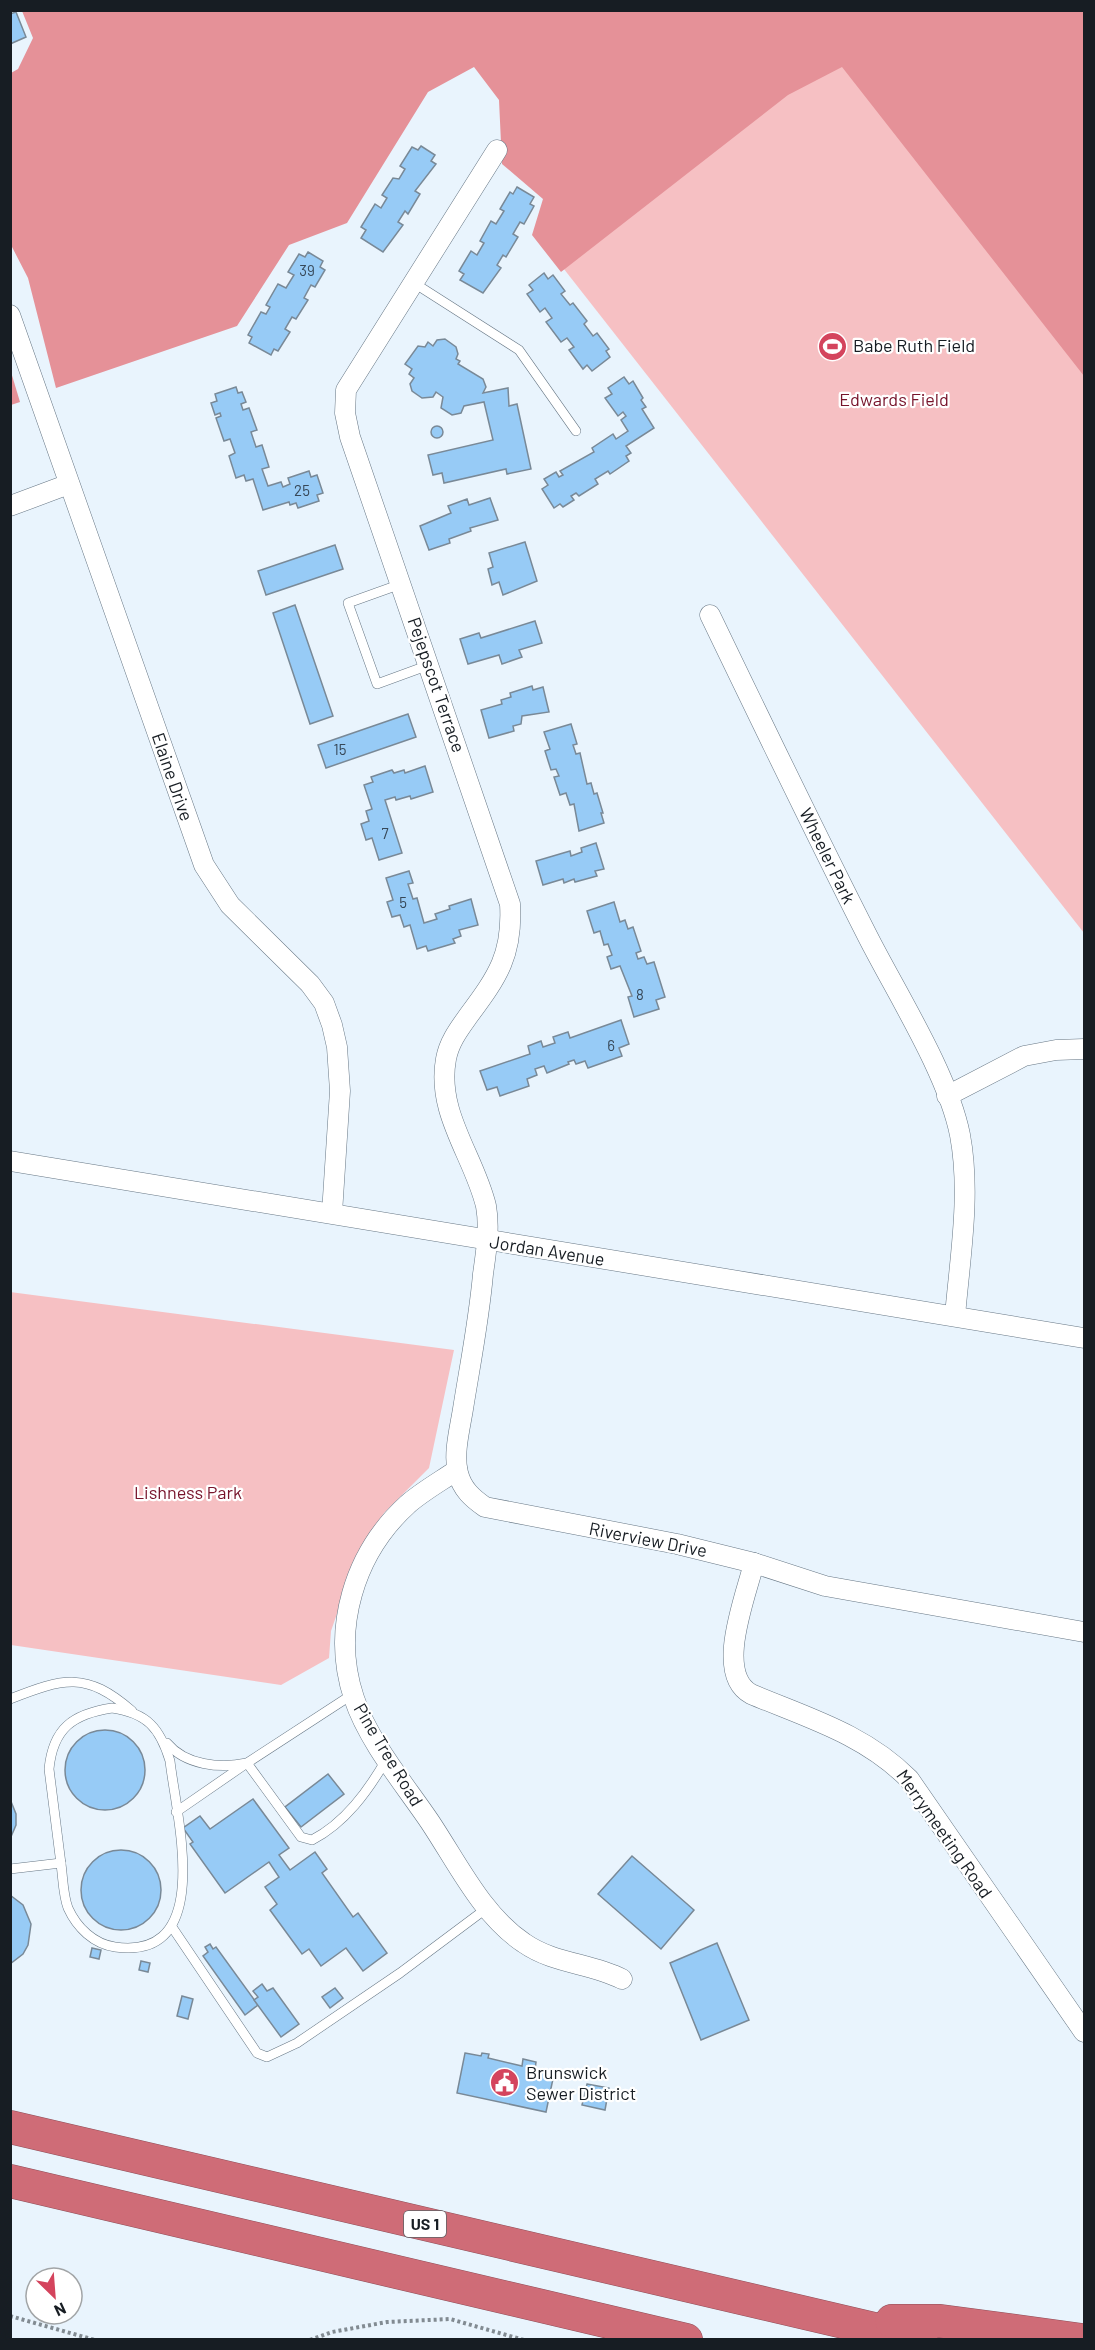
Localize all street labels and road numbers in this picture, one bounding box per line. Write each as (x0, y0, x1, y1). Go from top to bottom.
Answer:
street label: Pejepscot Terrace (404, 614, 470, 755)
street label: Elaine Drive (148, 730, 198, 824)
street label: Wheeler Park (795, 804, 861, 907)
street label: Jordan Avenue (488, 1230, 606, 1270)
street label: Riverview Drive (587, 1517, 709, 1561)
street label: Pine Tree Road (349, 1699, 428, 1810)
street label: Merrymeeting Road (892, 1765, 997, 1902)
road number: US 1 (404, 2211, 446, 2237)

